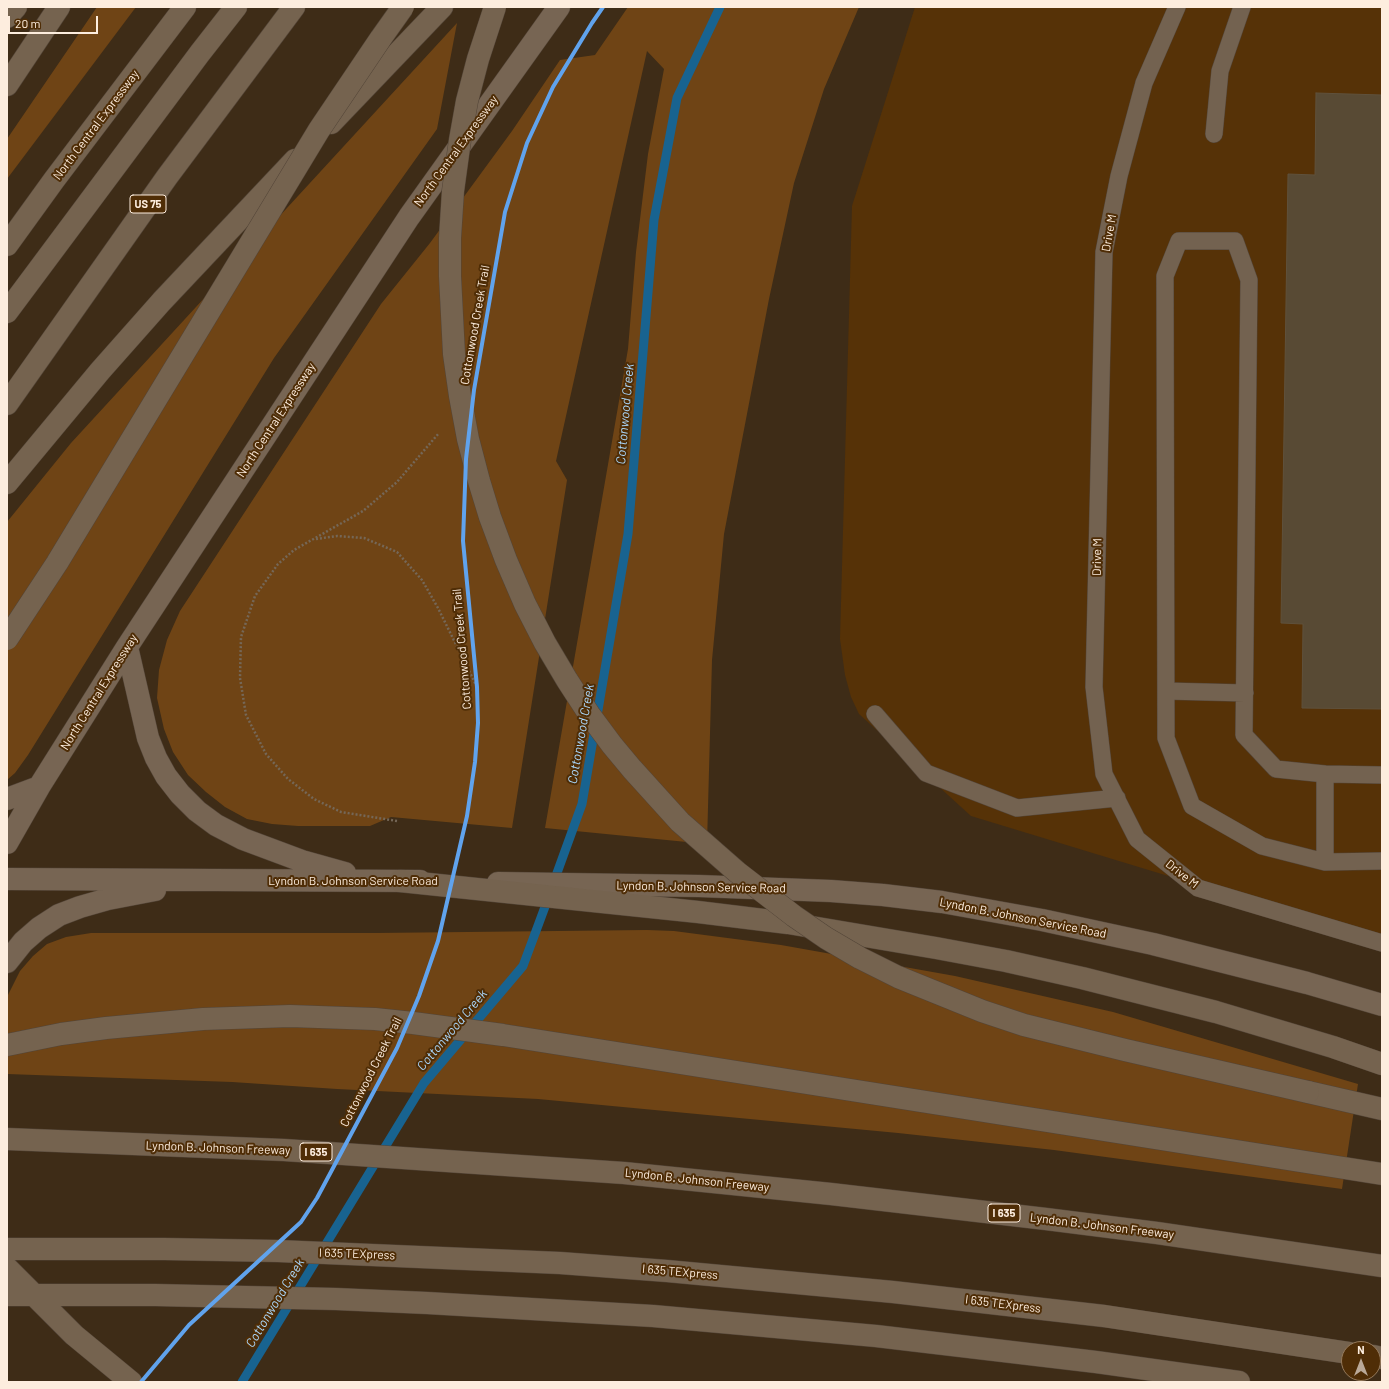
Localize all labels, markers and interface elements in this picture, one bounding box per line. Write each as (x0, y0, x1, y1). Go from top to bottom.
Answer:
scale bar (10, 8, 100, 34)
text: 20 m (15, 16, 41, 30)
street label: North Central Expressway (50, 67, 142, 183)
street label: North Central Expressway (411, 93, 501, 209)
road number: US 75 (130, 195, 166, 213)
street label: Drive M (1099, 213, 1119, 253)
street label: Cottonwood Creek Trail (457, 264, 493, 386)
street label: North Central Expressway (234, 360, 318, 480)
water label: Cottonwood Creek (613, 363, 637, 465)
street label: Drive M (1089, 538, 1105, 576)
street label: Cottonwood Creek Trail (450, 588, 474, 710)
street label: North Central Expressway (57, 631, 141, 753)
water label: Cottonwood Creek (565, 683, 597, 785)
street label: Drive M (1163, 857, 1201, 891)
street label: Lyndon B. Johnson Service Road (268, 874, 438, 888)
street label: Lyndon B. Johnson Service Road (616, 878, 786, 896)
street label: Lyndon B. Johnson Service Road (938, 895, 1108, 941)
water label: Cottonwood Creek (414, 986, 490, 1074)
street label: Cottonwood Creek Trail (337, 1015, 405, 1129)
street label: Lyndon B. Johnson Freeway (145, 1138, 291, 1158)
road number: I 635 (300, 1143, 332, 1161)
street label: Lyndon B. Johnson Freeway (624, 1165, 770, 1195)
road number: I 635 (988, 1204, 1020, 1222)
street label: Lyndon B. Johnson Freeway (1029, 1210, 1175, 1242)
street label: I 635 TEXpress (319, 1245, 395, 1263)
water label: Cottonwood Creek (242, 1256, 308, 1350)
street label: I 635 TEXpress (641, 1262, 719, 1282)
street label: I 635 TEXpress (964, 1292, 1042, 1316)
north arrow (1341, 1341, 1381, 1381)
text: N (1357, 1343, 1365, 1356)

